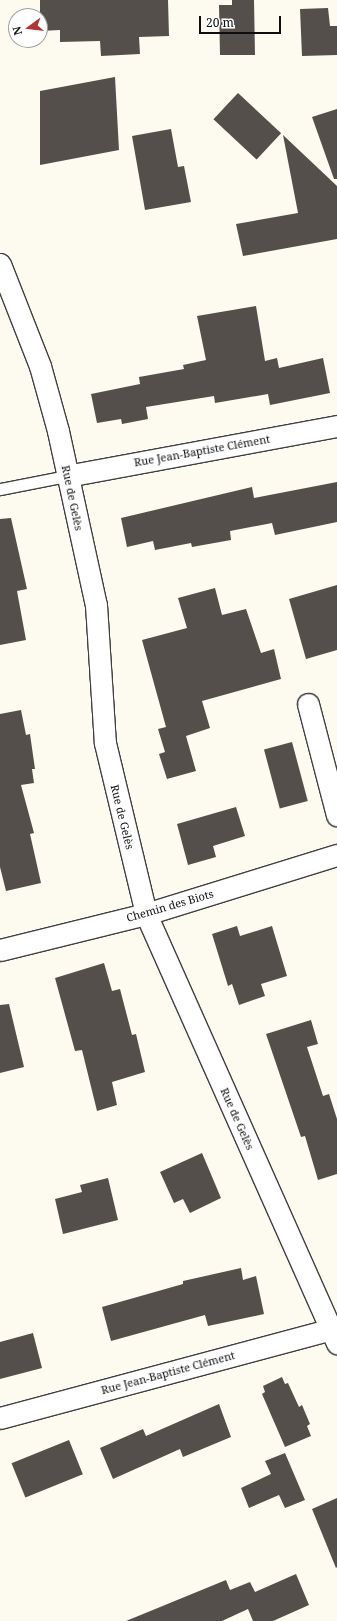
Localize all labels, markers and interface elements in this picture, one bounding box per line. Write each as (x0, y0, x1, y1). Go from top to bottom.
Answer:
north arrow (8, 8, 48, 48)
scale bar (201, 8, 283, 34)
text: 20 m (206, 14, 234, 31)
text: N (9, 25, 25, 37)
street label: Rue Jean-Baptiste Clément (133, 433, 271, 469)
street label: Rue de Gelès (59, 464, 85, 532)
street label: Rue de Gelès (108, 783, 136, 851)
street label: Chemin des Biots (125, 887, 215, 925)
street label: Rue de Gelès (217, 1086, 257, 1152)
street label: Rue Jean-Baptiste Clément (100, 1349, 236, 1397)

